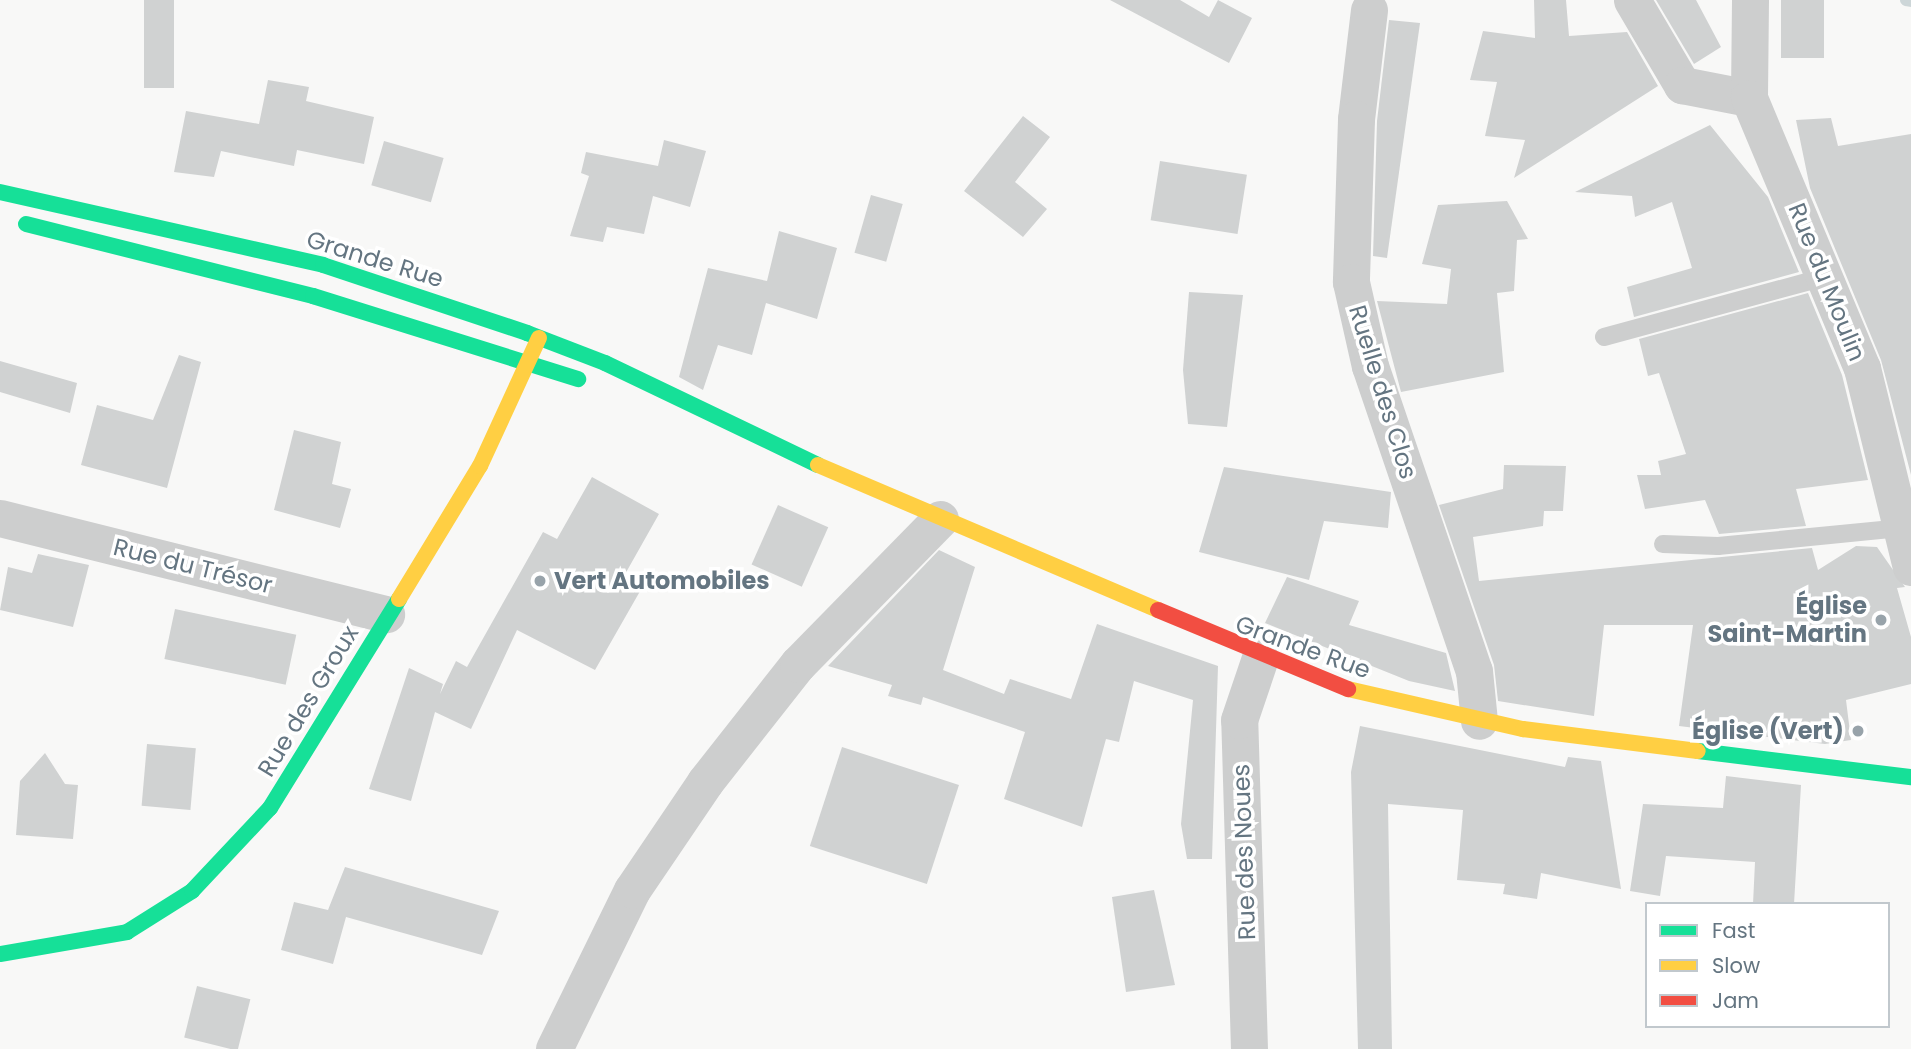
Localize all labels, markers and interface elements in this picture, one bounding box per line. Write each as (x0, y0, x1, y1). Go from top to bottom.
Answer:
street label: Rue du Moulin (1782, 199, 1872, 365)
street label: Grande Rue (303, 225, 447, 293)
street label: Ruelle des Clos (1343, 302, 1423, 482)
street label: Rue du Trésor (110, 532, 276, 600)
place label: Vert Automobiles (554, 567, 770, 595)
marker: Vert Automobiles (532, 573, 548, 589)
place label: Église Saint-Martin (1707, 592, 1867, 648)
street label: Grande Rue (1232, 609, 1374, 685)
marker: Église Saint-Martin (1873, 612, 1889, 628)
street label: Rue des Groux (252, 620, 364, 782)
place label: Église (Vert) (1692, 717, 1844, 745)
marker: Église (Vert) (1850, 723, 1866, 739)
street label: Rue des Noues (1227, 763, 1261, 941)
legend (1645, 902, 1890, 1028)
text: Fast (1712, 916, 1755, 945)
text: Slow (1712, 951, 1760, 980)
text: Jam (1712, 986, 1759, 1015)

